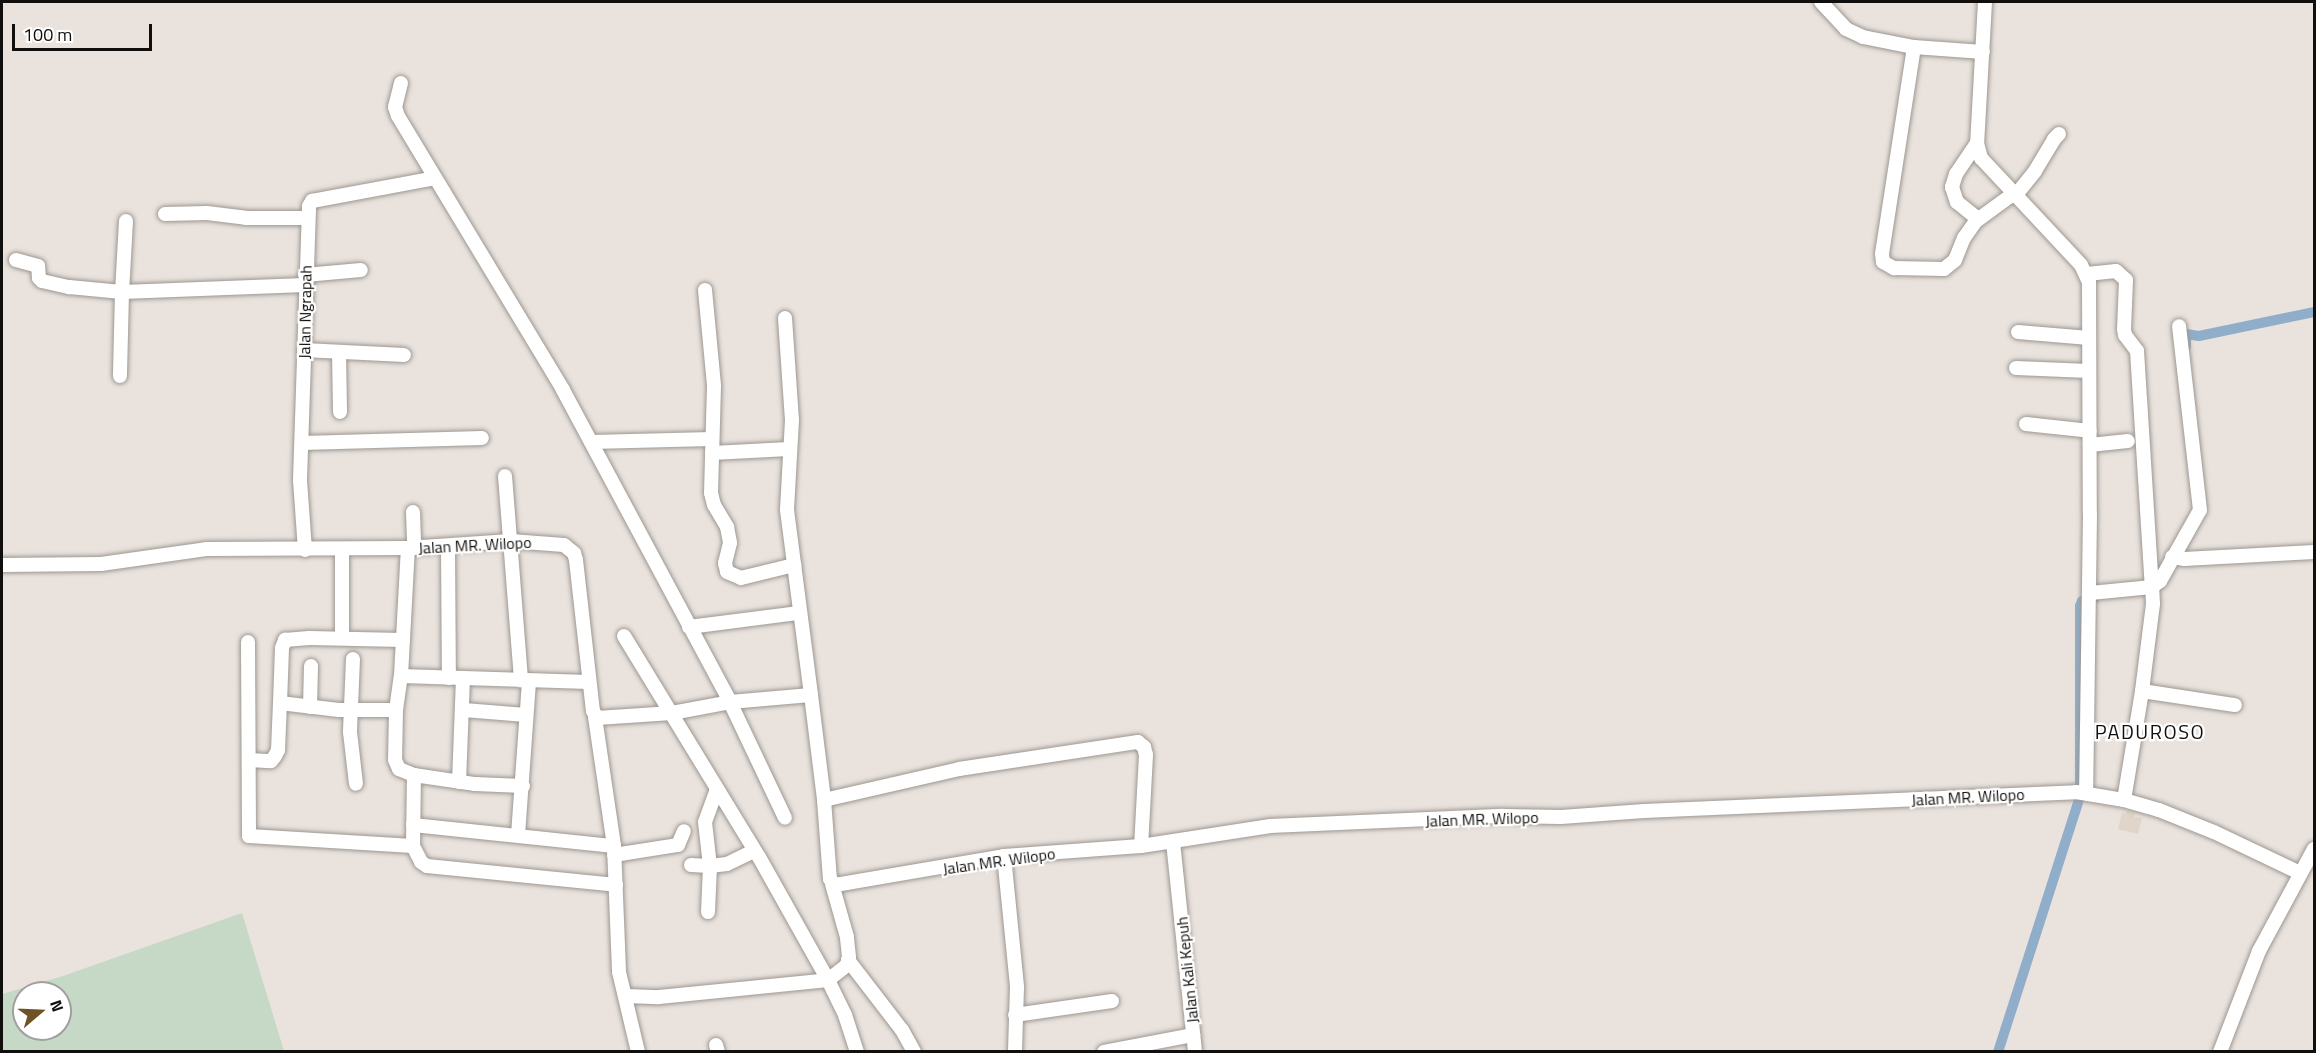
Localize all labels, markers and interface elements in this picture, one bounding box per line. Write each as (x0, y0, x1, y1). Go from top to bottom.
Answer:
scale bar (15, 12, 154, 50)
text: 100 m (23, 21, 72, 48)
street label: Jalan Ngrapah (295, 265, 315, 359)
street label: Jalan MR. Wilopo (418, 532, 532, 558)
district label: PADUROSO (2095, 719, 2205, 743)
street label: Jalan MR. Wilopo (1911, 784, 2025, 810)
street label: Jalan MR. Wilopo (1425, 807, 1539, 831)
street label: Jalan MR. Wilopo (941, 844, 1057, 878)
street label: Jalan Kali Kepuh (1172, 916, 1202, 1024)
north arrow (12, 981, 72, 1041)
text: N (44, 997, 70, 1015)

